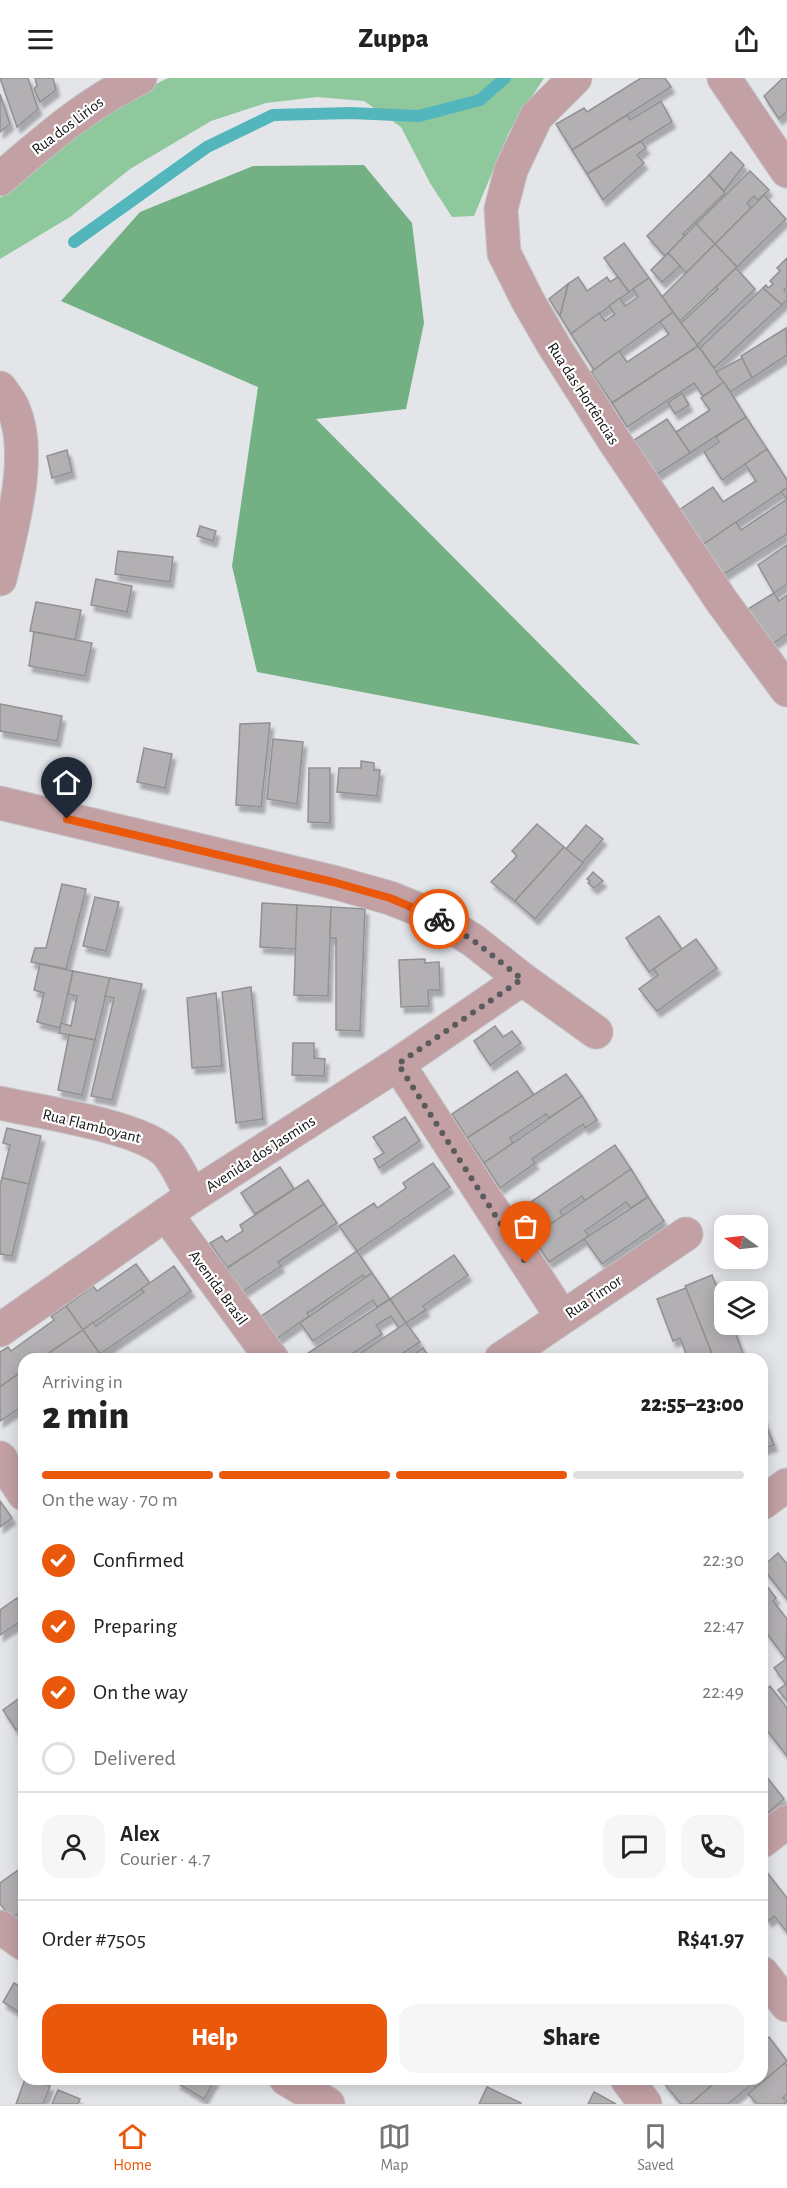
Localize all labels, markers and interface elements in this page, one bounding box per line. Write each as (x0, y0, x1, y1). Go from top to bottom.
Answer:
icon: menu (24, 23, 57, 56)
icon: share (730, 23, 763, 56)
text: Zuppa (358, 25, 429, 52)
street label: Rua dos Lirios (29, 94, 106, 158)
street label: Rua das Hortências (544, 340, 622, 448)
pin (41, 757, 92, 819)
icon: home (50, 766, 83, 799)
courier (409, 889, 469, 949)
icon: bike (423, 903, 456, 936)
street label: Rua Flamboyant (41, 1106, 143, 1147)
street label: Avenida dos Jasmins (203, 1113, 318, 1195)
pin (500, 1201, 551, 1263)
icon: bag (509, 1210, 542, 1243)
north arrow (714, 1215, 768, 1269)
map controls (714, 1215, 768, 1335)
street label: Avenida Brasil (186, 1247, 250, 1328)
street label: Rua Timor (562, 1272, 625, 1321)
button: layers (714, 1281, 768, 1335)
text: Arriving in (42, 1372, 123, 1392)
text: 22:55–23:00 (641, 1393, 744, 1415)
text: 2 min (42, 1397, 129, 1436)
text: On the way · 70 m (42, 1490, 178, 1510)
icon: check (42, 1544, 75, 1577)
text: Confirmed (93, 1549, 184, 1571)
text: 22:30 (702, 1550, 744, 1570)
icon: check (42, 1610, 75, 1643)
text: Preparing (93, 1615, 177, 1637)
text: 22:47 (703, 1616, 744, 1636)
icon: check (42, 1676, 75, 1709)
text: On the way (93, 1681, 188, 1703)
text: 22:49 (702, 1682, 744, 1702)
text: Delivered (93, 1747, 176, 1769)
button: person (42, 1815, 105, 1878)
button: chat (603, 1815, 666, 1878)
button: phone (681, 1815, 744, 1878)
text: Alex (120, 1823, 160, 1845)
text: Courier · 4.7 (120, 1849, 211, 1869)
text: Order #7505 (42, 1928, 146, 1950)
text: R$41.97 (677, 1928, 744, 1950)
button: Help (42, 2004, 387, 2073)
button: Share (399, 2004, 744, 2073)
tab: Home (113, 2120, 152, 2175)
tab: Map (378, 2120, 411, 2175)
tab: Saved (637, 2120, 674, 2175)

